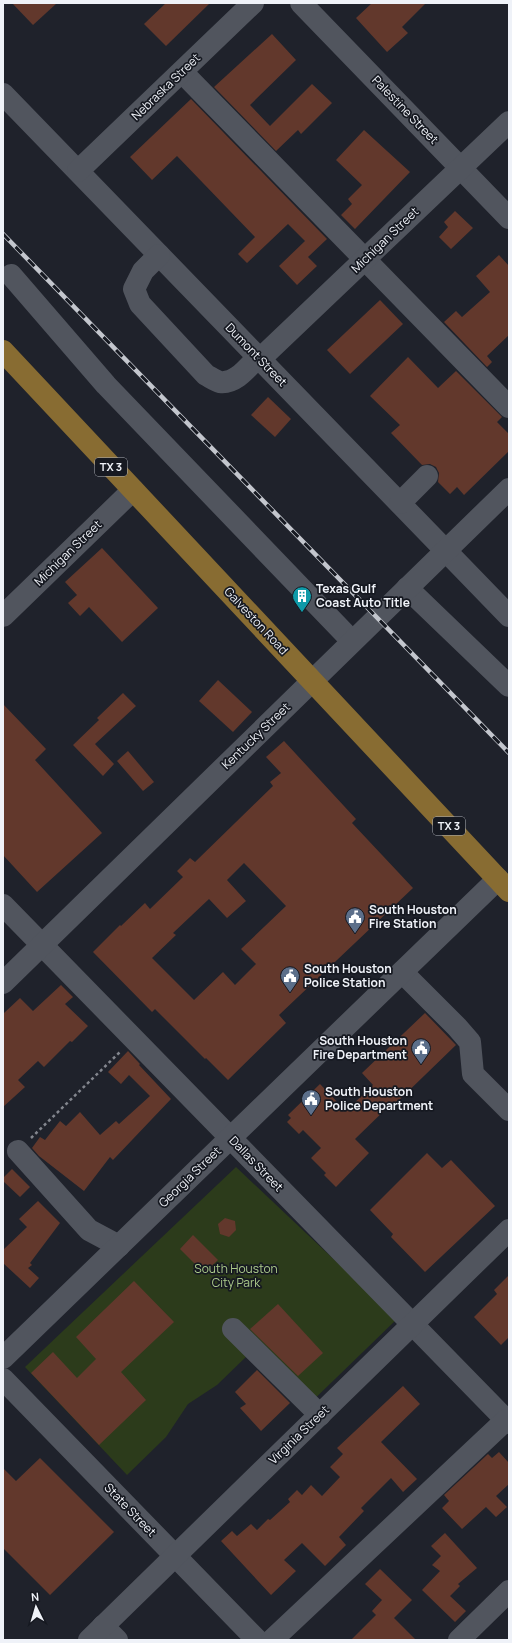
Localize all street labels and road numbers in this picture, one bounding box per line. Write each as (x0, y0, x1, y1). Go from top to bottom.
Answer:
street label: Nebraska Street (128, 49, 204, 124)
street label: Palestine Street (368, 72, 443, 148)
street label: Michigan Street (347, 203, 422, 276)
street label: Dumont Street (222, 319, 291, 390)
road number: TX 3 (95, 458, 127, 476)
street label: Michigan Street (30, 516, 105, 589)
street label: Galveston Road (221, 583, 292, 658)
street label: Kentucky Street (218, 698, 294, 773)
road number: TX 3 (433, 817, 465, 835)
street label: Dallas Street (226, 1132, 287, 1195)
street label: Georgia Street (155, 1142, 225, 1211)
street label: Virginia Street (265, 1401, 333, 1468)
street label: State Street (101, 1479, 160, 1540)

